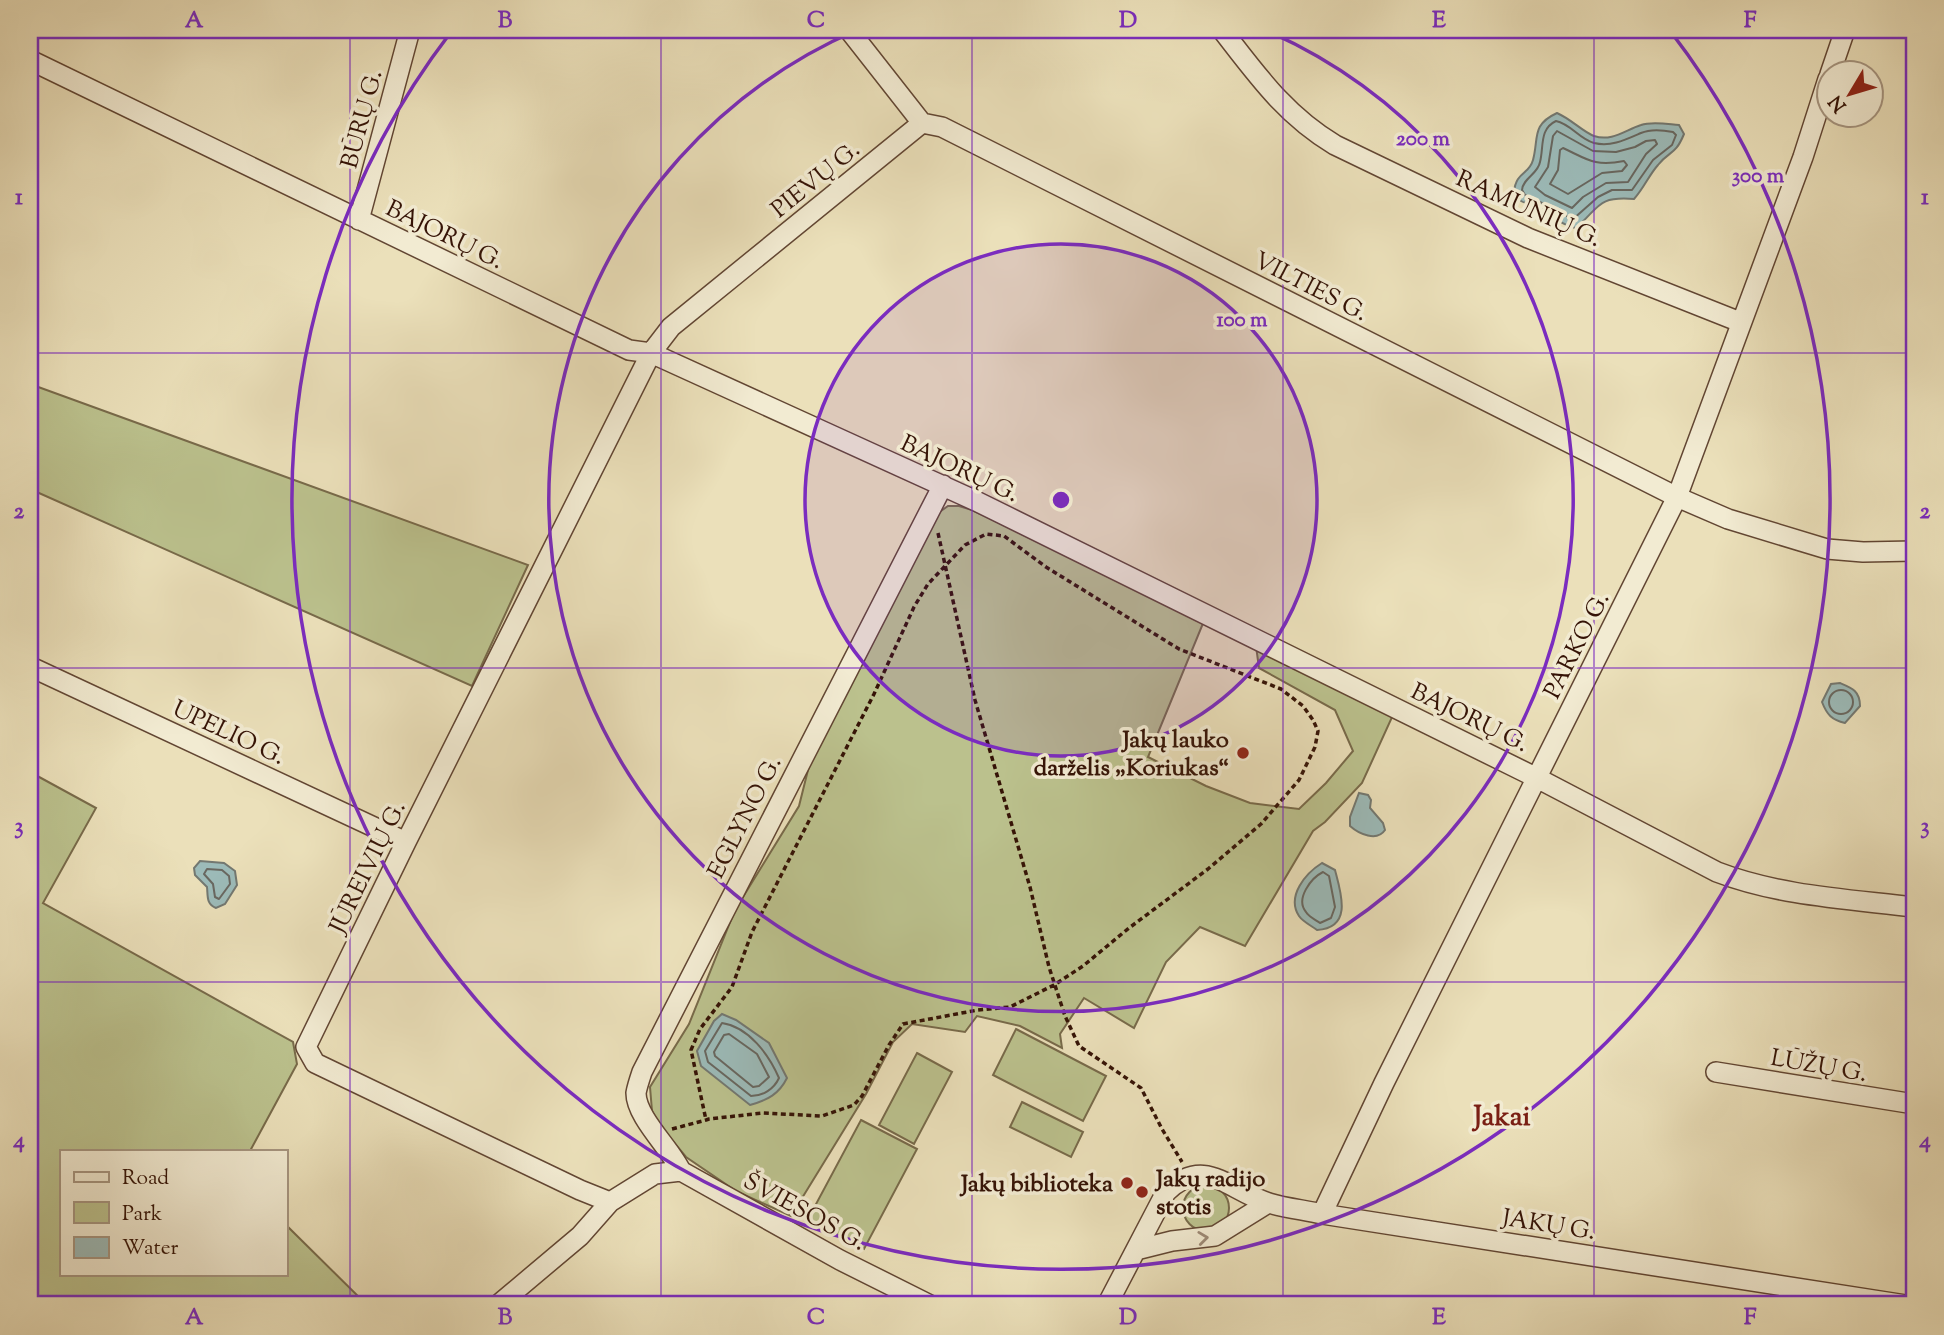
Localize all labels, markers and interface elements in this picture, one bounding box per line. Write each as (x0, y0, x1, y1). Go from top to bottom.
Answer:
text: A (185, 5, 204, 38)
text: B (498, 5, 513, 38)
text: C (807, 5, 825, 38)
text: D (1119, 5, 1137, 38)
text: E (1432, 5, 1446, 38)
text: F (1744, 5, 1757, 38)
north arrow (1814, 60, 1884, 130)
street label: BŪRŲ G. (333, 66, 392, 173)
text: N (1823, 89, 1854, 117)
text: 200 m (1396, 125, 1451, 155)
street label: PIEVŲ G. (765, 134, 868, 227)
text: 300 m (1732, 162, 1785, 192)
street label: RAMUNIŲ G. (1450, 163, 1606, 257)
text: 1 (15, 182, 23, 215)
text: 1 (1921, 182, 1929, 215)
street label: BAJORŲ G. (380, 193, 509, 279)
street label: VILTIES G. (1247, 245, 1373, 331)
text: 100 m (1217, 306, 1268, 336)
street label: BAJORŲ G. (894, 428, 1024, 512)
centre of rings (1049, 488, 1073, 512)
text: 2 (14, 496, 25, 529)
text: 2 (1920, 496, 1931, 529)
street label: PARKO G. (1536, 587, 1619, 705)
street label: BAJORŲ G. (1405, 676, 1534, 762)
street label: UPELIO G. (166, 693, 290, 775)
place label: Jakų lauko darželis „Koriukas“ (1034, 724, 1229, 786)
marker: Jakų lauko darželis „Koriukas“ (1235, 745, 1251, 761)
street label: EGLYNO G. (700, 751, 791, 885)
street label: JŪREIVIŲ G. (321, 796, 416, 942)
text: 3 (14, 811, 24, 844)
text: 3 (1920, 811, 1930, 844)
street label: LŪŽŲ G. (1768, 1042, 1869, 1092)
district label: Jakai (1471, 1098, 1531, 1138)
text: 4 (12, 1125, 25, 1158)
text: 4 (1918, 1125, 1931, 1158)
legend (60, 1150, 287, 1276)
place label: Jakų radijo stotis (1154, 1163, 1265, 1225)
text: Road (122, 1164, 169, 1194)
street label: ŠVIESOS G. (736, 1165, 872, 1260)
place label: Jakų biblioteka (959, 1168, 1114, 1202)
marker: Jakų biblioteka (1119, 1175, 1135, 1191)
marker: Jakų radijo stotis (1134, 1184, 1150, 1200)
text: Park (122, 1200, 163, 1230)
street label: JAKŲ G. (1498, 1202, 1598, 1250)
one-way arrow (1197, 1230, 1209, 1245)
text: Water (122, 1234, 179, 1264)
text: A (185, 1302, 204, 1335)
text: B (498, 1302, 513, 1335)
text: C (807, 1302, 825, 1335)
text: D (1119, 1302, 1137, 1335)
text: E (1432, 1302, 1446, 1335)
text: F (1744, 1302, 1757, 1335)

